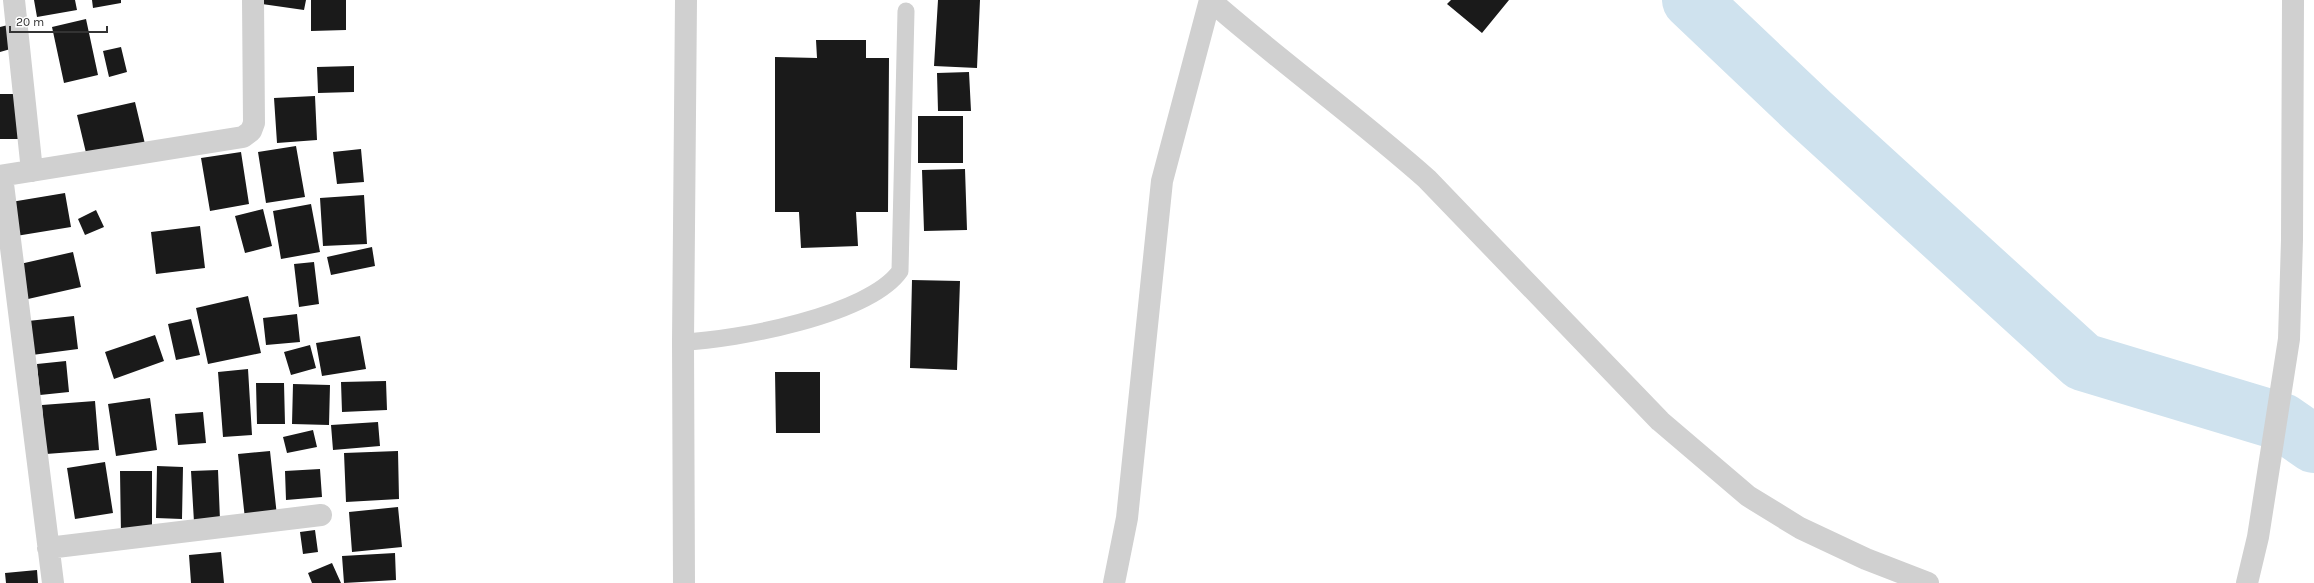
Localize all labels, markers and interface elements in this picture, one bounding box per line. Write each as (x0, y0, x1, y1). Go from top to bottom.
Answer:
scale bar (10, 8, 107, 34)
text: 20 m (16, 15, 44, 29)

